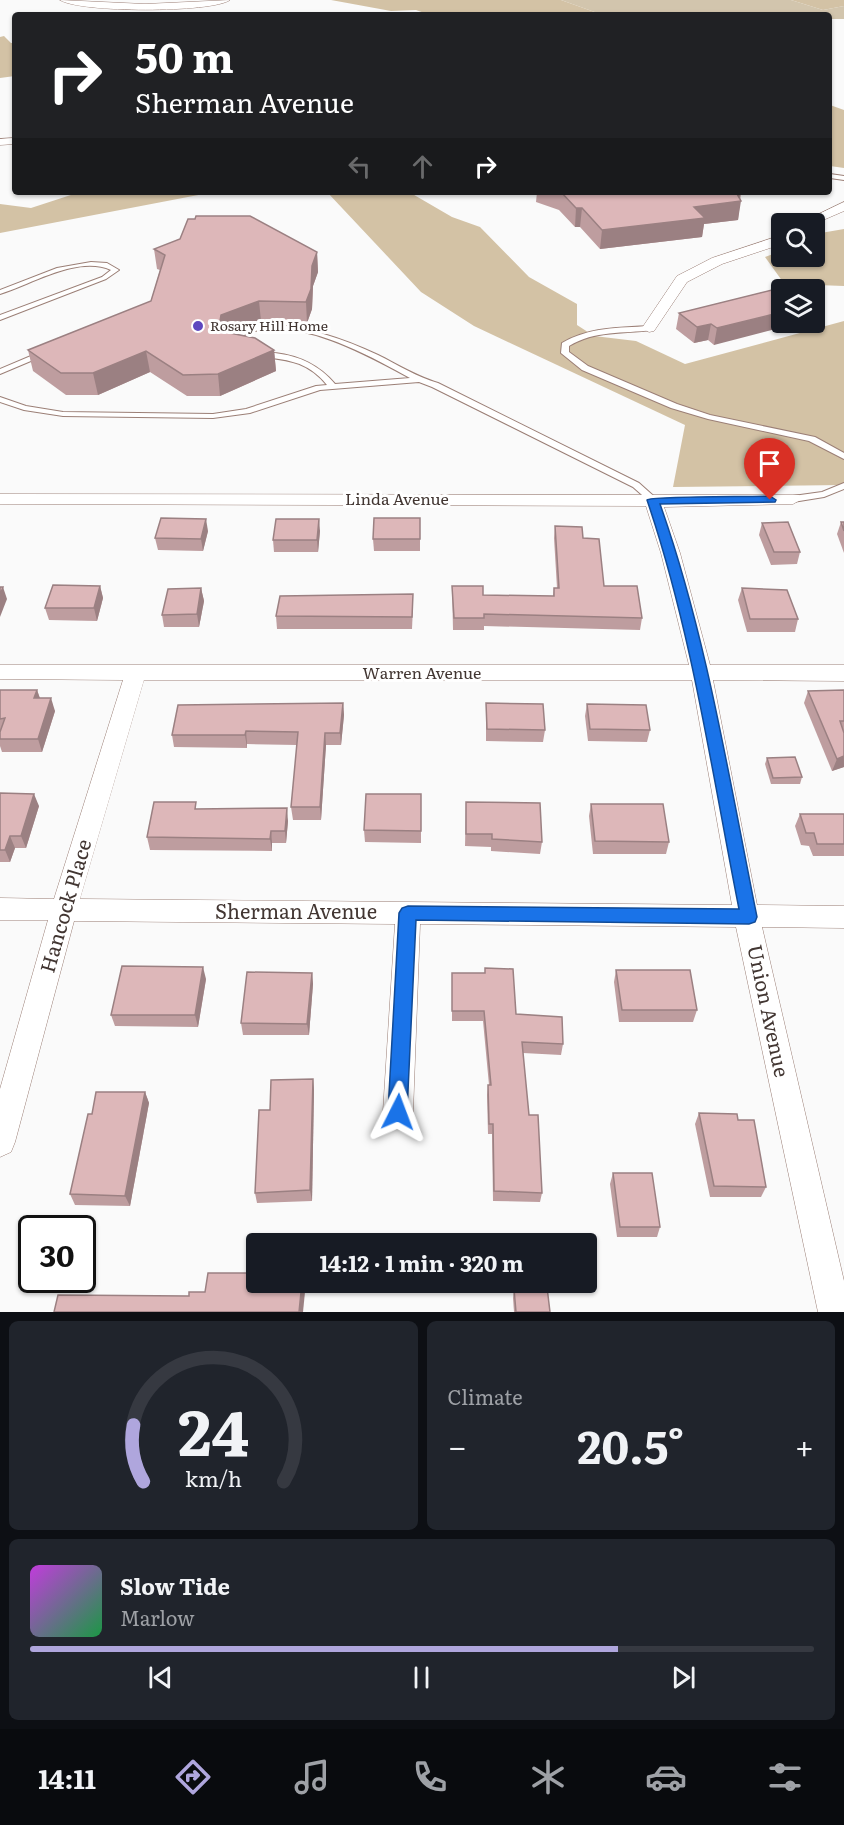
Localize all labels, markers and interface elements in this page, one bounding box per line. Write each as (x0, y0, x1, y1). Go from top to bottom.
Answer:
text: 50 m (135, 24, 234, 86)
icon: right (36, 36, 114, 114)
text: Sherman Avenue (135, 81, 354, 121)
icon: left (343, 150, 376, 183)
icon: ahead (406, 150, 439, 183)
icon: right (469, 150, 502, 183)
map controls (771, 213, 825, 333)
button: search (771, 213, 825, 267)
button: layers (771, 279, 825, 333)
place label: Rosary Hill Home (210, 315, 328, 335)
marker: Rosary Hill Home (191, 319, 205, 333)
pin (744, 438, 795, 500)
icon: arrive (753, 447, 786, 480)
street label: Linda Avenue (345, 486, 449, 510)
street label: Warren Avenue (363, 660, 481, 684)
street label: Hancock Place (31, 835, 97, 976)
street label: Sherman Avenue (215, 895, 377, 925)
street label: Union Avenue (741, 942, 799, 1080)
position arrow (366, 1080, 430, 1144)
speed limit sign: 30 (18, 1215, 96, 1293)
text: 14:12 · 1 min · 320 m (319, 1246, 524, 1279)
text: Climate (448, 1381, 523, 1411)
text: 24 (178, 1383, 249, 1475)
text: 20.5° (577, 1411, 684, 1478)
text: − (448, 1420, 467, 1469)
text: + (795, 1420, 814, 1469)
text: km/h (185, 1463, 242, 1495)
text: Slow Tide (120, 1569, 230, 1602)
text: Marlow (120, 1602, 195, 1632)
icon: previous (144, 1661, 177, 1694)
icon: pause (405, 1661, 438, 1694)
icon: next (667, 1661, 700, 1694)
icon: directions (172, 1756, 214, 1798)
icon: music (291, 1756, 333, 1798)
icon: phone (409, 1756, 451, 1798)
icon: climate (527, 1756, 569, 1798)
icon: car (645, 1756, 687, 1798)
icon: filters (764, 1756, 806, 1798)
text: 14:11 (38, 1757, 96, 1797)

